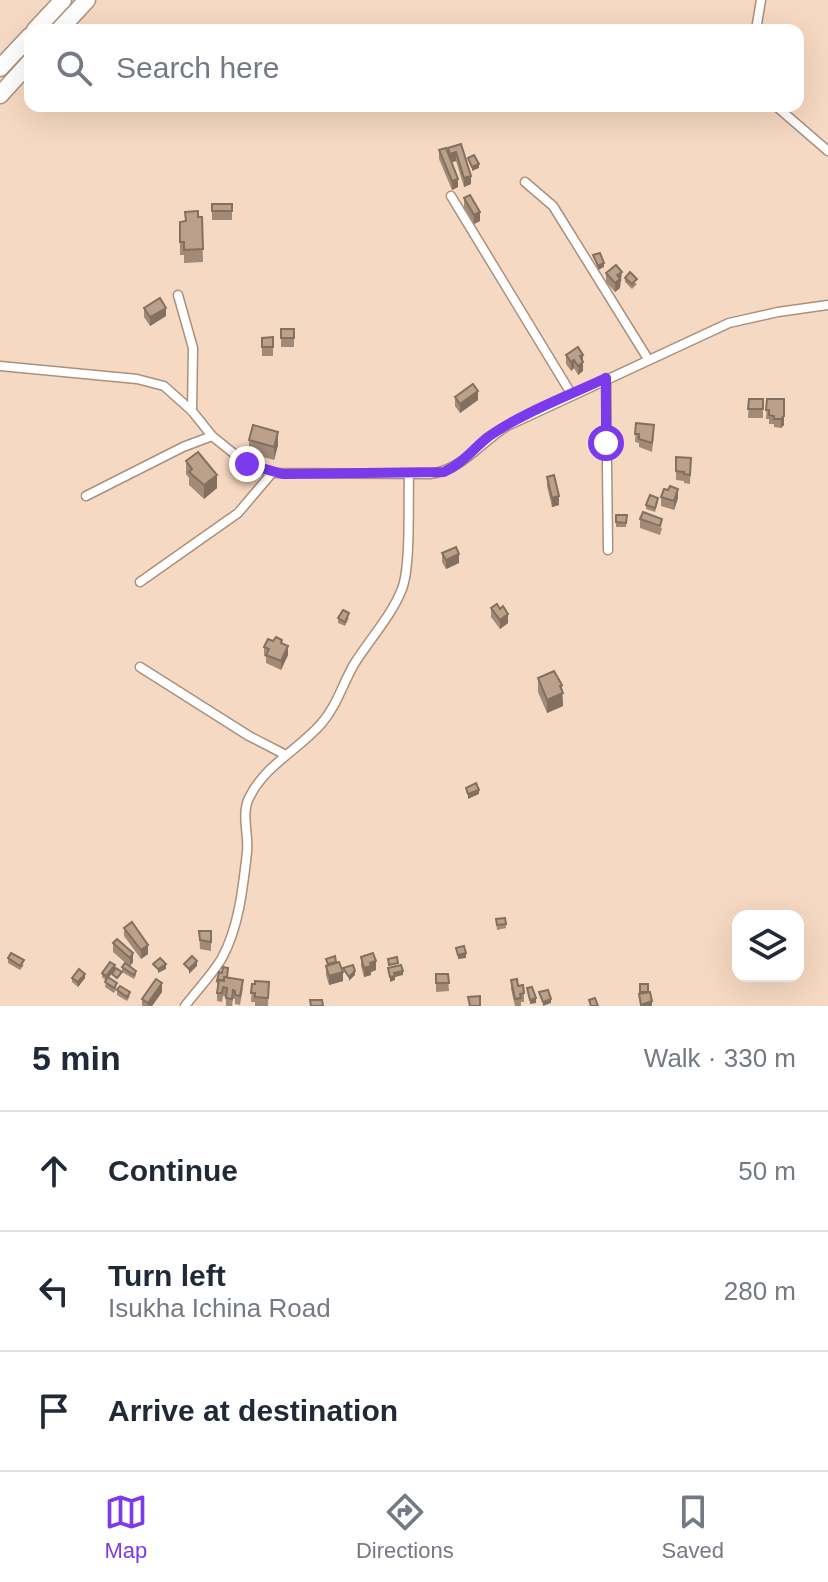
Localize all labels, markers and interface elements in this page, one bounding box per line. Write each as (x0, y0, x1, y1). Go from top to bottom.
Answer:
search box (24, 24, 804, 112)
icon: search (52, 46, 96, 90)
text: Search here (116, 51, 279, 84)
route start (588, 425, 624, 461)
route end (229, 446, 265, 482)
map controls (732, 910, 804, 982)
button: layers (732, 910, 804, 982)
text: 5 min (32, 1039, 121, 1077)
text: Walk · 330 m (644, 1043, 796, 1073)
icon: ahead (32, 1149, 76, 1193)
text: Continue (108, 1154, 238, 1187)
text: 50 m (738, 1156, 796, 1186)
text: Turn left (108, 1259, 226, 1292)
icon: left (32, 1269, 76, 1313)
text: 280 m (724, 1276, 796, 1306)
text: Isukha Ichina Road (108, 1293, 331, 1323)
icon: arrive (32, 1389, 76, 1433)
text: Arrive at destination (108, 1394, 398, 1427)
tab: Map (104, 1490, 148, 1564)
tab: Directions (356, 1490, 454, 1564)
tab: Saved (662, 1490, 724, 1564)

